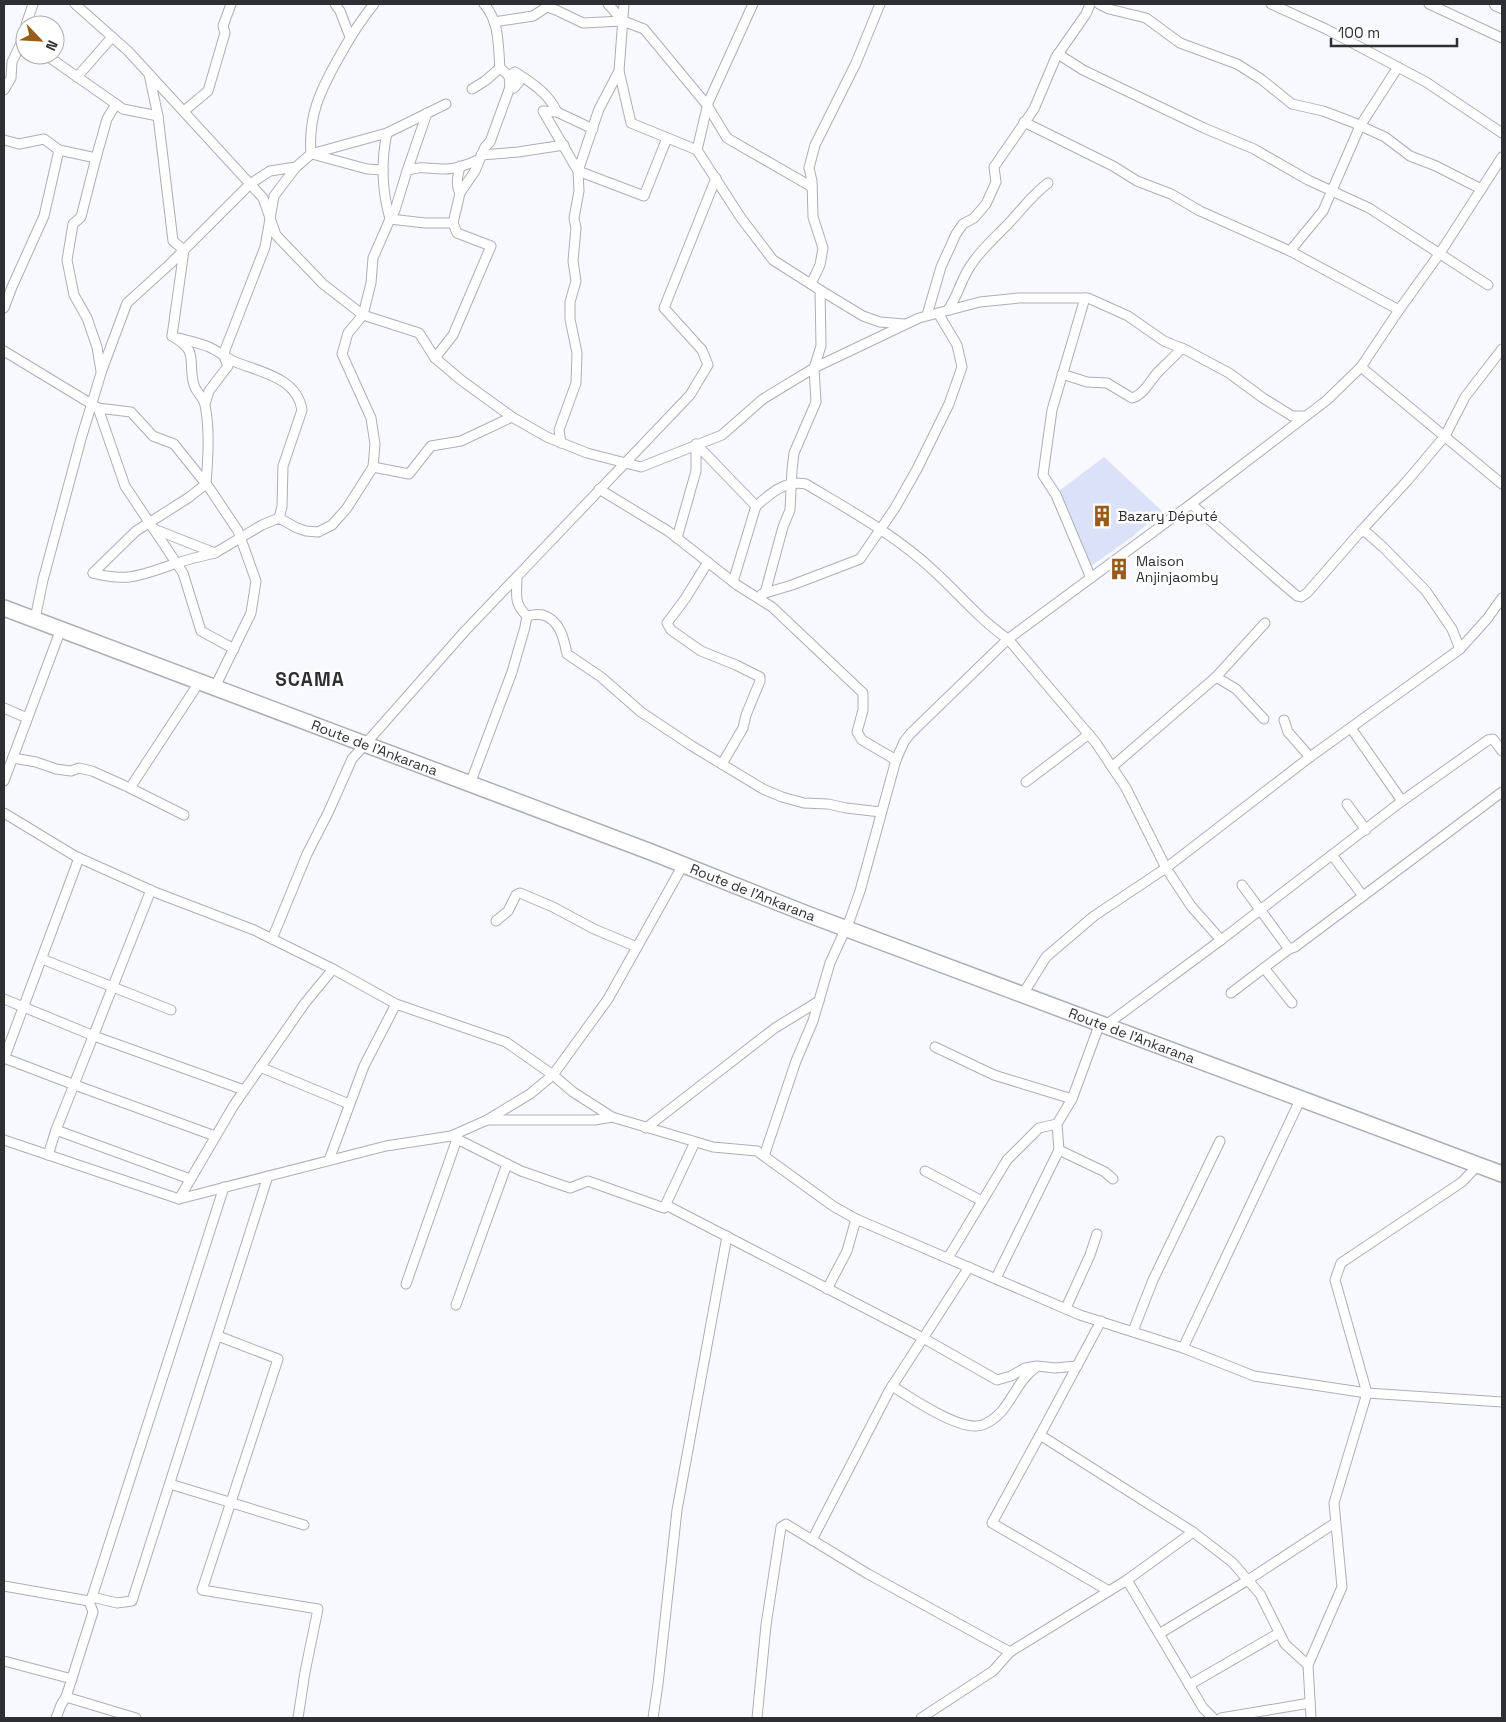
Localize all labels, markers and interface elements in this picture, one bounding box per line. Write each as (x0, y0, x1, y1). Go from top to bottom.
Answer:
north arrow (15, 15, 65, 65)
scale bar (1331, 15, 1457, 47)
text: 100 m (1338, 23, 1380, 42)
text: N (42, 37, 62, 54)
building icon: Bazary Député (1089, 503, 1115, 529)
place label: Bazary Député (1118, 507, 1218, 525)
place label: Maison Anjinjaomby (1136, 552, 1218, 586)
building icon: Maison Anjinjaomby (1106, 556, 1132, 582)
district label: SCAMA (275, 667, 345, 692)
street label: Route de l'Ankarana (309, 716, 440, 780)
street label: Route de l'Ankarana (687, 859, 818, 925)
street label: Route de l'Ankarana (1066, 1004, 1197, 1067)

